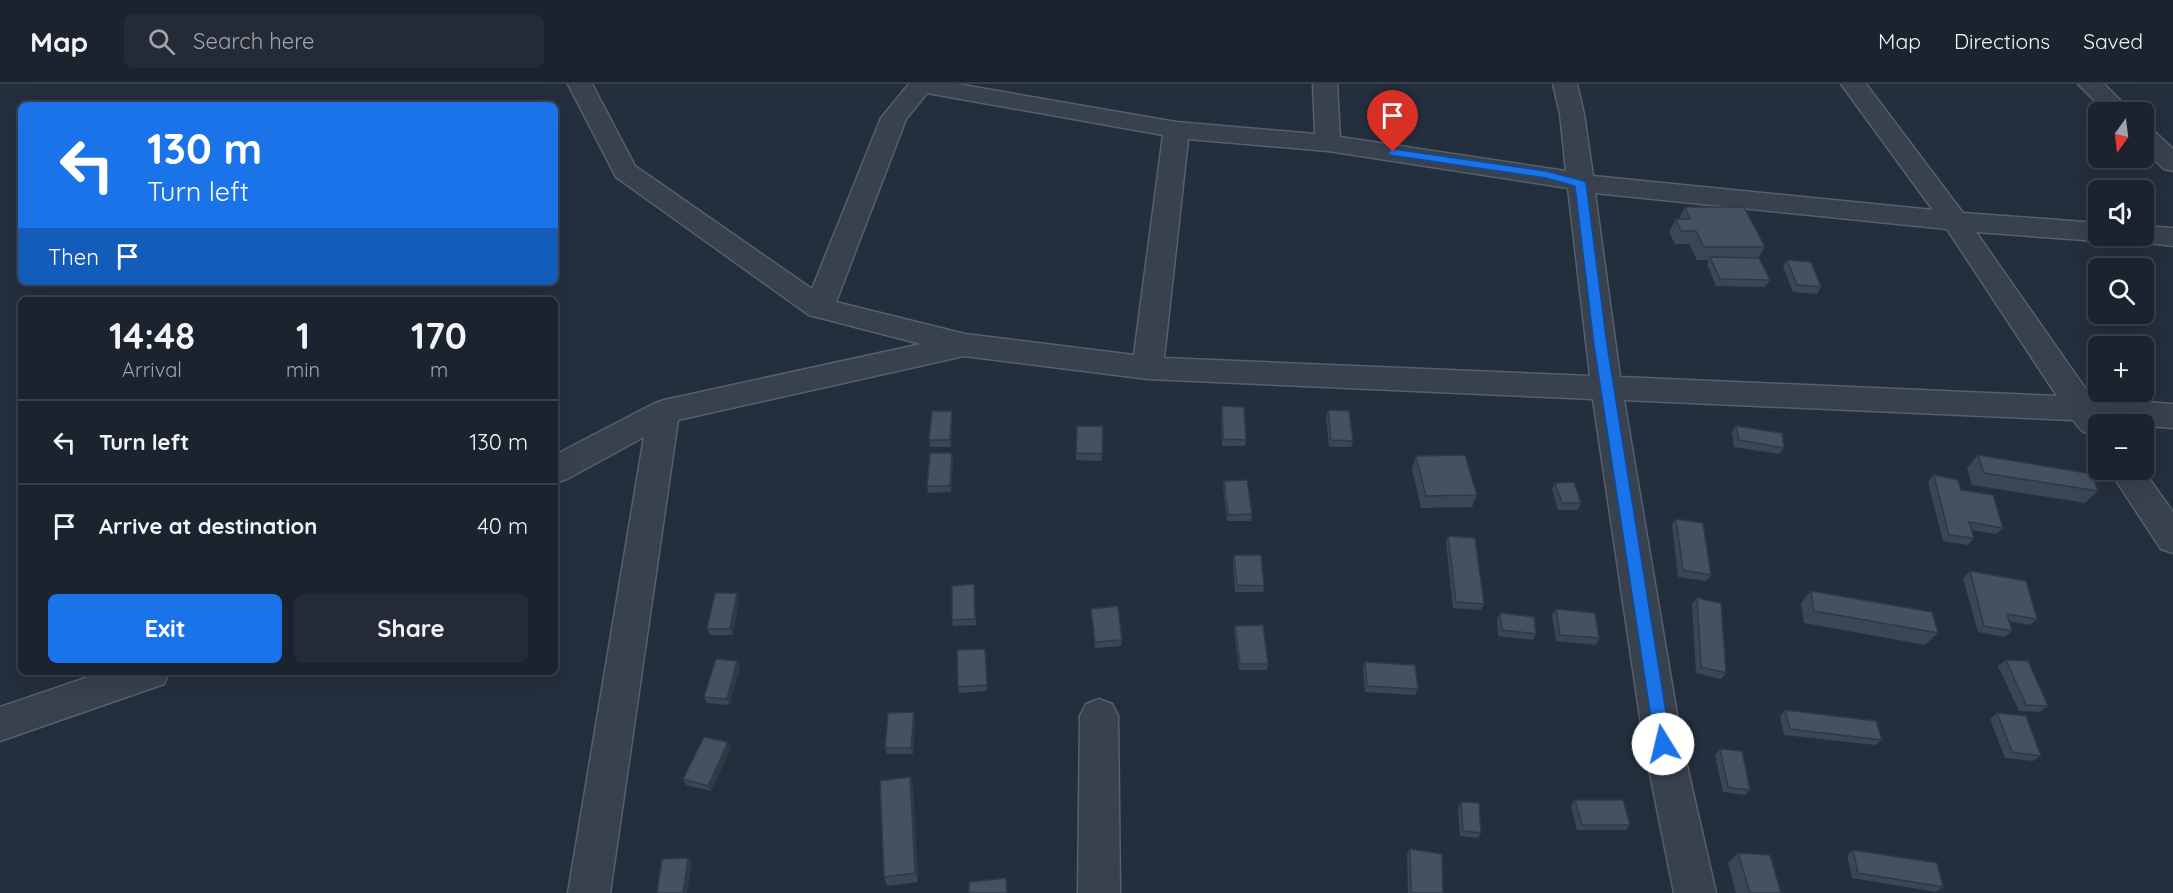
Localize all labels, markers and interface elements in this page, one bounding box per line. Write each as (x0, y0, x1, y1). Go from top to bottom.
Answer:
search box (124, 14, 544, 68)
text: Map (30, 24, 88, 59)
icon: search (145, 25, 178, 58)
text: Search here (193, 27, 315, 55)
text: Map (1878, 28, 1921, 54)
text: Directions (1954, 28, 2050, 54)
text: Saved (2083, 28, 2143, 54)
pin (1367, 90, 1418, 152)
icon: arrive (1376, 99, 1409, 132)
north arrow (2088, 102, 2154, 168)
map controls (2088, 102, 2154, 480)
text: 130 m (147, 122, 262, 175)
icon: left (48, 126, 126, 204)
text: Turn left (147, 174, 249, 208)
button: sound (2088, 180, 2154, 246)
icon: arrive (111, 240, 144, 273)
text: Then (48, 243, 99, 271)
button: search (2088, 258, 2154, 324)
text: 14:48 (109, 313, 195, 358)
text: 1 (296, 313, 310, 358)
text: 170 (411, 313, 467, 358)
button: + (2088, 336, 2154, 402)
text: Arrival (122, 357, 182, 382)
text: min (286, 357, 320, 382)
text: m (430, 357, 448, 382)
button: − (2088, 414, 2154, 480)
icon: left (48, 426, 81, 459)
text: Turn left (99, 428, 189, 456)
text: 130 m (469, 428, 528, 456)
icon: arrive (48, 510, 81, 543)
text: Arrive at destination (99, 512, 317, 540)
text: 40 m (477, 512, 528, 540)
button: Exit (48, 594, 282, 663)
button: Share (294, 594, 528, 663)
position arrow (1631, 712, 1695, 776)

